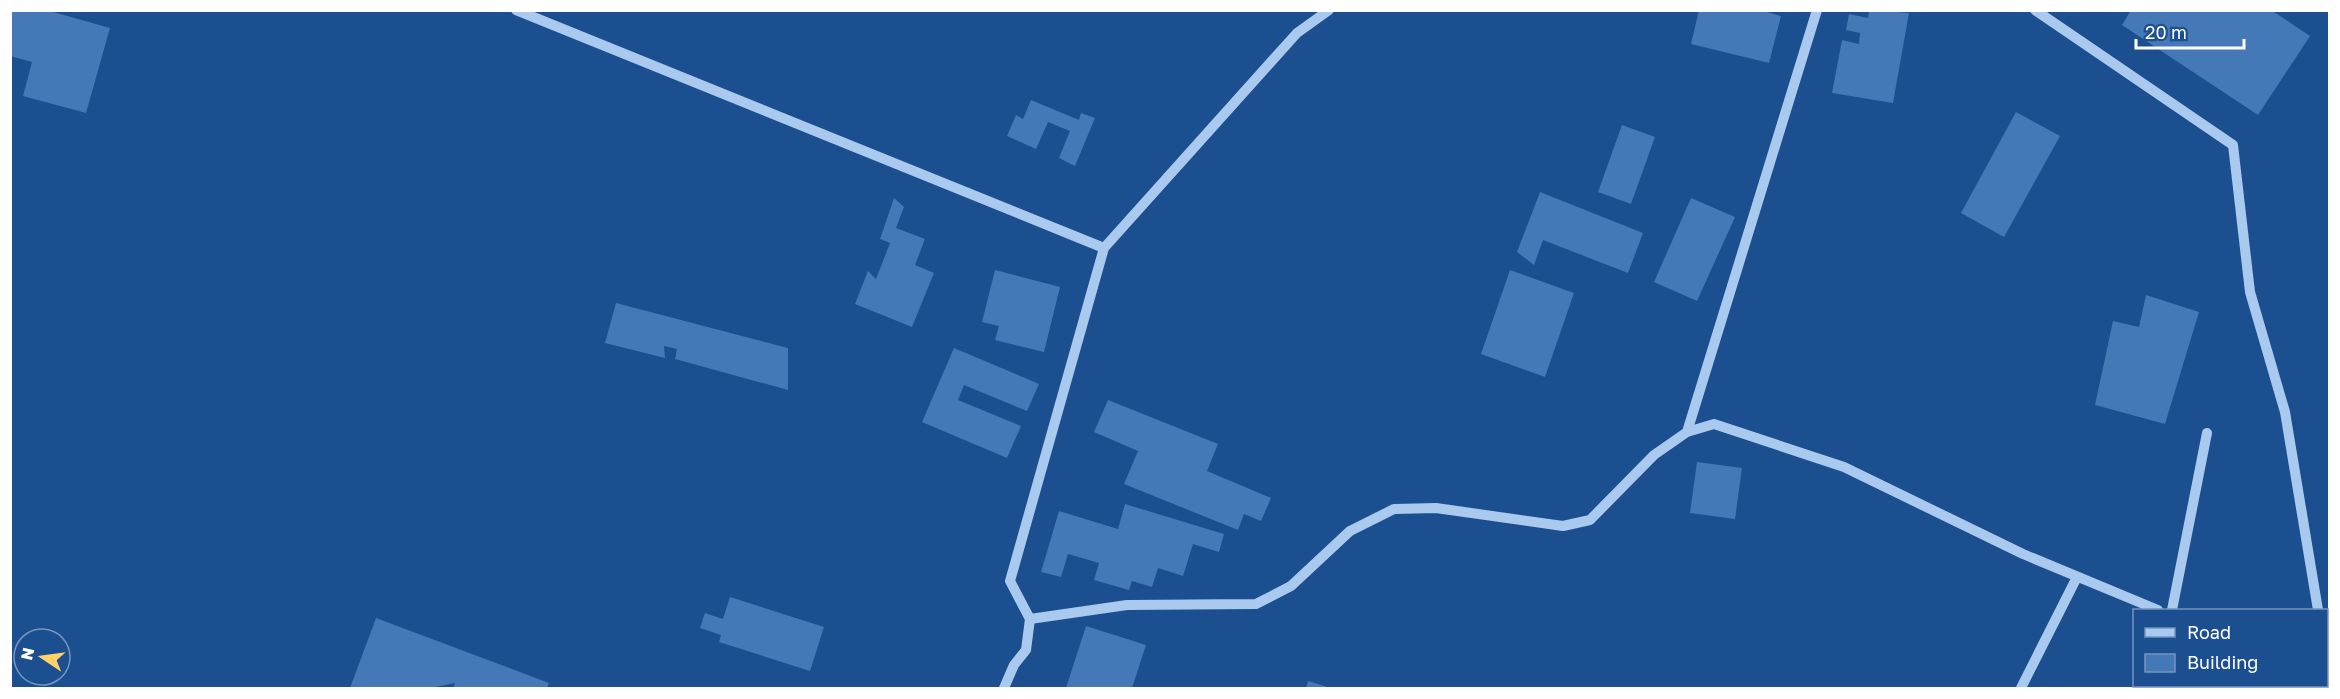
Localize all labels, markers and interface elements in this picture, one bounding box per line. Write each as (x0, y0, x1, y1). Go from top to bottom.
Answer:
scale bar (2136, 12, 2244, 50)
text: 20 m (2145, 21, 2187, 43)
legend (2133, 609, 2328, 687)
text: Road (2187, 621, 2231, 643)
north arrow (12, 627, 72, 687)
text: N (16, 645, 38, 662)
text: Building (2187, 651, 2258, 673)

